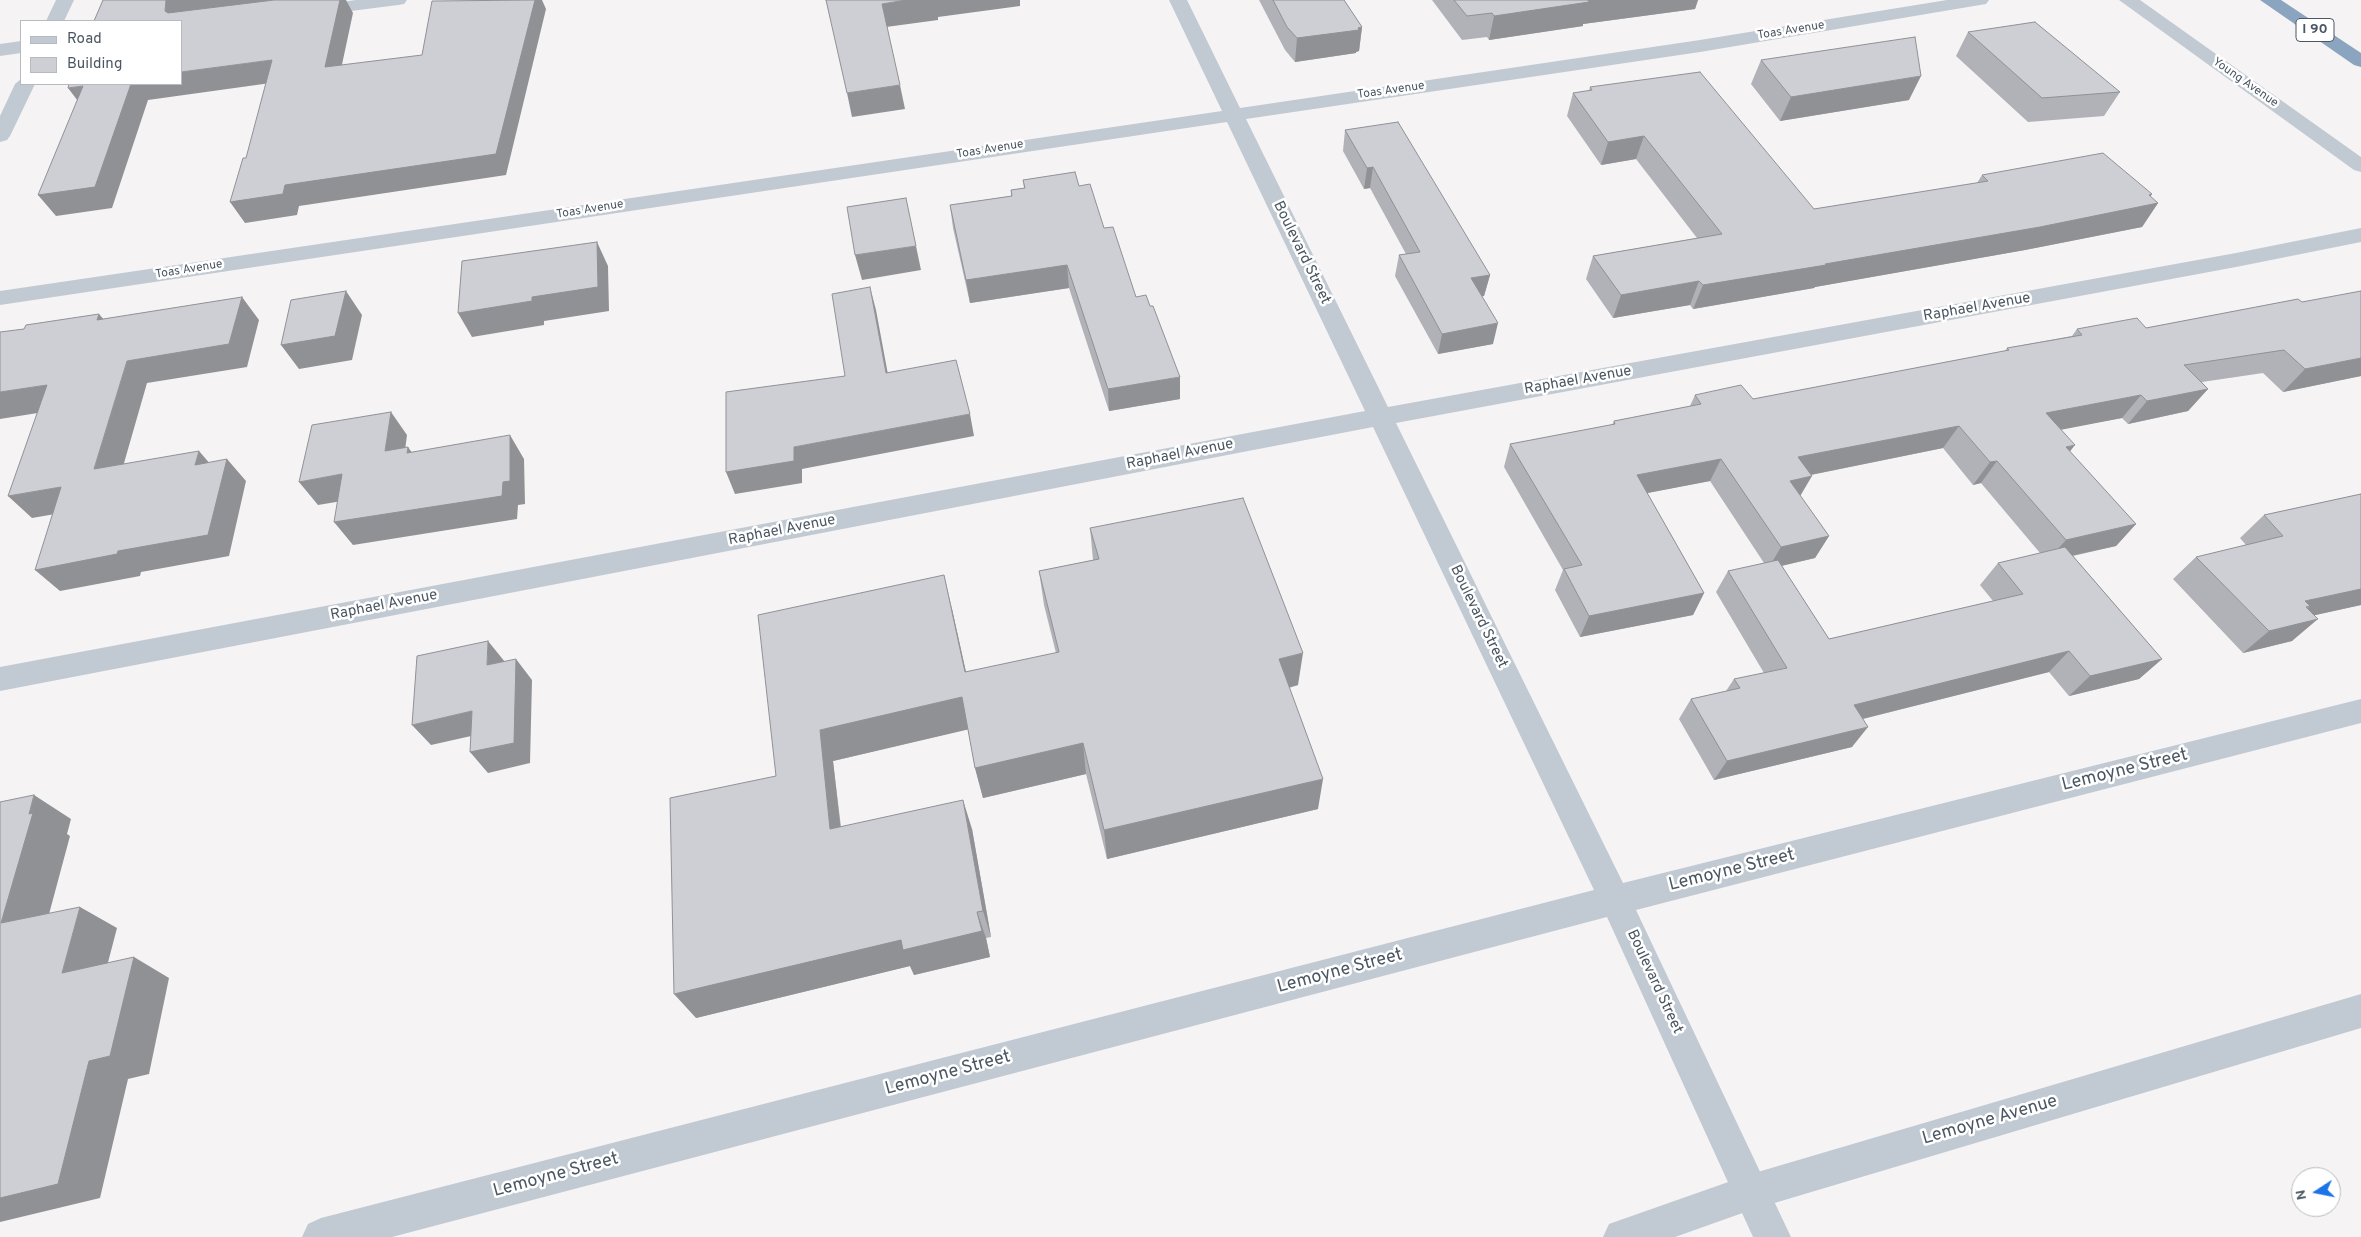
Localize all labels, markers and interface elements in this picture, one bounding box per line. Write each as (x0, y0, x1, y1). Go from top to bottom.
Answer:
road number: I 90 (2296, 18, 2334, 42)
street label: Toas Avenue (1756, 19, 1826, 43)
legend (20, 20, 182, 85)
text: Road (67, 30, 102, 49)
text: Building (67, 55, 122, 74)
street label: Young Avenue (2209, 55, 2281, 111)
street label: Toas Avenue (1356, 79, 1426, 103)
street label: Toas Avenue (955, 138, 1025, 162)
street label: Toas Avenue (555, 198, 625, 222)
street label: Boulevard Street (1268, 198, 1334, 308)
street label: Toas Avenue (154, 258, 224, 282)
street label: Raphael Avenue (1922, 290, 2032, 326)
street label: Raphael Avenue (1523, 363, 1633, 399)
street label: Raphael Avenue (1125, 436, 1235, 474)
street label: Raphael Avenue (727, 512, 837, 550)
street label: Boulevard Street (1445, 562, 1511, 672)
street label: Raphael Avenue (329, 587, 439, 625)
street label: Lemoyne Street (2060, 745, 2190, 797)
street label: Lemoyne Street (1667, 845, 1797, 897)
street label: Boulevard Street (1622, 927, 1686, 1037)
street label: Lemoyne Street (1275, 945, 1405, 999)
street label: Lemoyne Street (883, 1047, 1013, 1101)
street label: Lemoyne Avenue (1920, 1091, 2060, 1151)
street label: Lemoyne Street (491, 1149, 621, 1203)
north arrow (2291, 1167, 2341, 1217)
text: N (2292, 1188, 2311, 1201)

